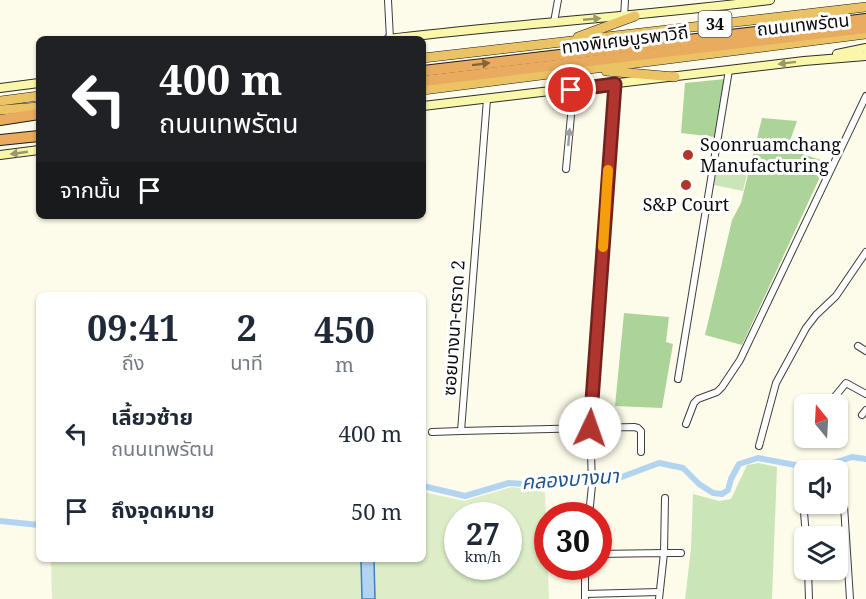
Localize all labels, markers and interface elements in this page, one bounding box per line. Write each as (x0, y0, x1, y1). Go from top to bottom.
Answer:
street label: ถนนเทพรัตน (755, 7, 850, 41)
road number: 34 (698, 11, 732, 37)
one-way arrow (583, 14, 602, 24)
street label: ทางพิเศษบูรพาวิถี (560, 19, 690, 60)
text: 400 m (159, 50, 283, 107)
one-way arrow (777, 58, 796, 68)
one-way arrow (472, 59, 491, 69)
icon: left (60, 60, 138, 138)
pin (545, 64, 596, 115)
icon: arrive (554, 73, 587, 106)
text: ถนนเทพรัตน (159, 104, 298, 141)
one-way arrow (564, 127, 574, 146)
place label: Soonruamchang Manufacturing (700, 132, 841, 177)
one-way arrow (10, 148, 29, 157)
marker: Soonruamchang Manufacturing (681, 148, 695, 162)
text: จากนั้น (60, 174, 121, 204)
icon: arrive (133, 174, 166, 207)
marker: S&P Court (679, 178, 693, 192)
place label: S&P Court (643, 192, 729, 216)
street label: ซอยบางนา-ตราด 2 (436, 259, 470, 397)
text: 09:41 (87, 303, 179, 352)
text: 2 (236, 303, 257, 352)
text: 450 (314, 305, 375, 354)
text: ถึง (122, 349, 145, 376)
text: นาที (230, 349, 263, 376)
text: m (335, 351, 354, 378)
north arrow (794, 394, 848, 448)
map controls (794, 394, 848, 580)
position arrow (558, 396, 622, 460)
text: เลี้ยวซ้าย (111, 401, 193, 431)
icon: left (60, 417, 93, 450)
text: 400 m (339, 418, 402, 448)
text: ถนนเทพรัตน (111, 435, 214, 462)
button: sound (794, 460, 848, 514)
water label: คลองบางนา (521, 462, 620, 495)
text: ถึงจุดหมาย (111, 494, 215, 524)
icon: arrive (60, 495, 93, 528)
text: 50 m (351, 496, 402, 526)
speed limit sign: 30 (534, 502, 612, 580)
text: 27 (466, 513, 500, 554)
button: layers (794, 526, 848, 580)
text: km/h (465, 546, 501, 566)

